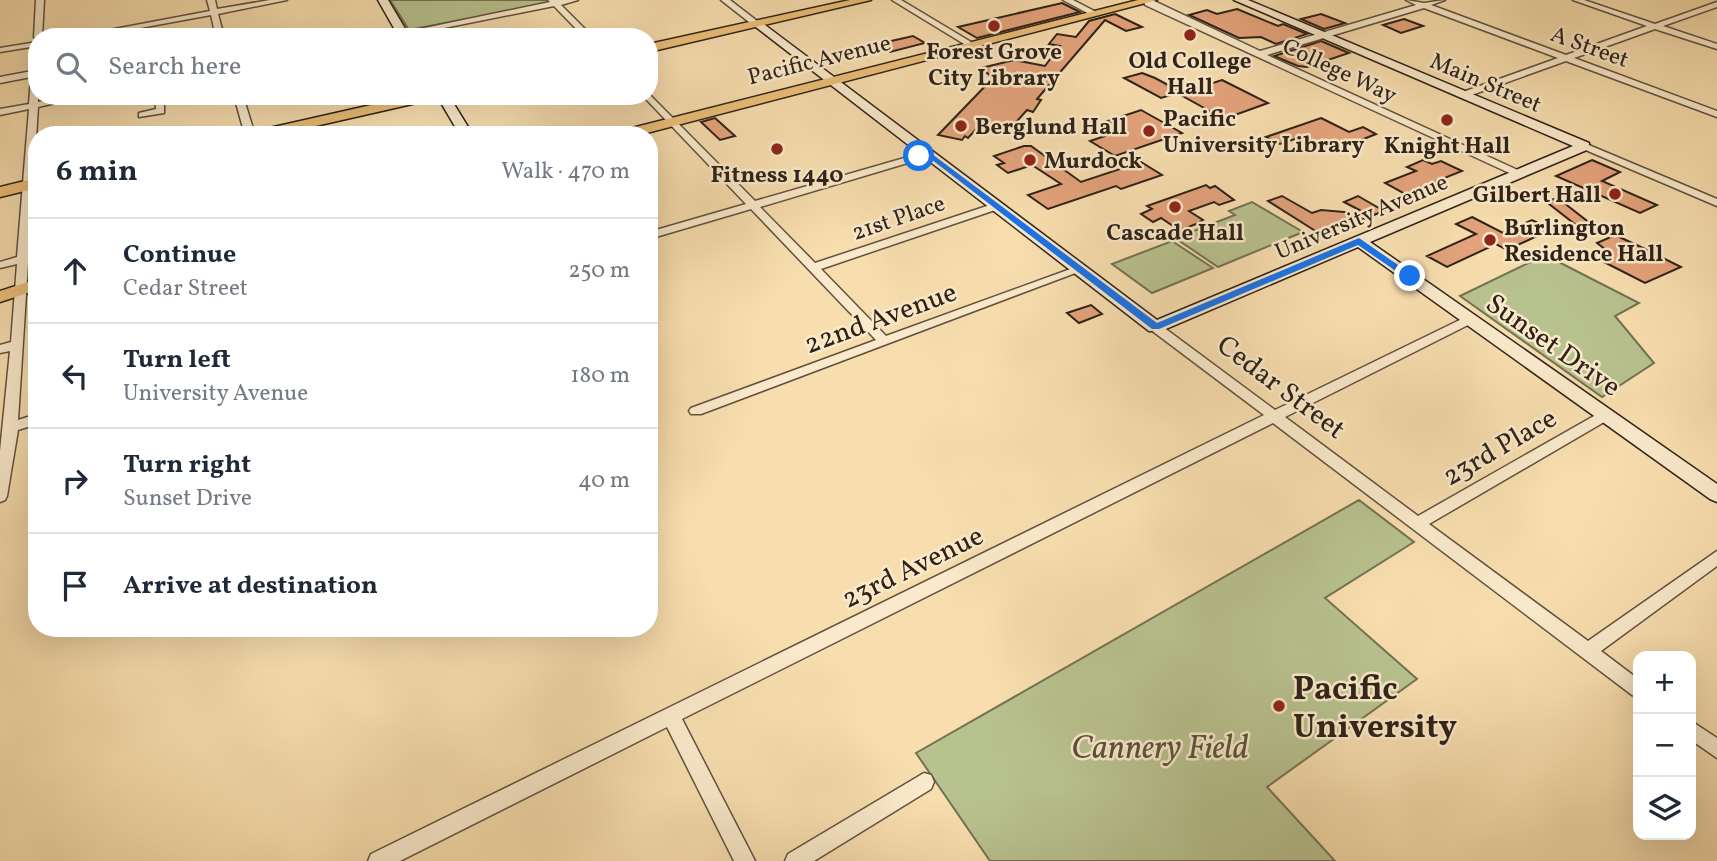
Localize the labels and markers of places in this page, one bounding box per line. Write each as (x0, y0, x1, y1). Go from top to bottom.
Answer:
marker: Forest Grove City Library (986, 18, 1002, 34)
marker: Old College Hall (1182, 27, 1198, 43)
place label: Forest Grove City Library (926, 37, 1062, 95)
place label: Old College Hall (1128, 46, 1252, 104)
place label: Pacific University Library (1163, 104, 1365, 162)
place label: Berglund Hall (975, 112, 1127, 144)
marker: Knight Hall (1439, 112, 1455, 128)
marker: Berglund Hall (953, 118, 969, 134)
marker: Pacific University Library (1141, 123, 1157, 139)
place label: Knight Hall (1384, 131, 1511, 163)
marker: Fitness 1440 (769, 141, 785, 157)
place label: Murdock (1044, 146, 1142, 178)
marker: Murdock (1022, 152, 1038, 168)
place label: Fitness 1440 (711, 160, 843, 192)
place label: Gilbert Hall (1473, 180, 1601, 212)
marker: Gilbert Hall (1607, 186, 1623, 202)
marker: Cascade Hall (1167, 199, 1183, 215)
place label: Burlington Residence Hall (1504, 213, 1664, 271)
place label: Cascade Hall (1106, 218, 1244, 250)
marker: Burlington Residence Hall (1482, 232, 1498, 248)
place label: Pacific University (1293, 668, 1457, 752)
marker: Pacific University (1271, 698, 1287, 714)

